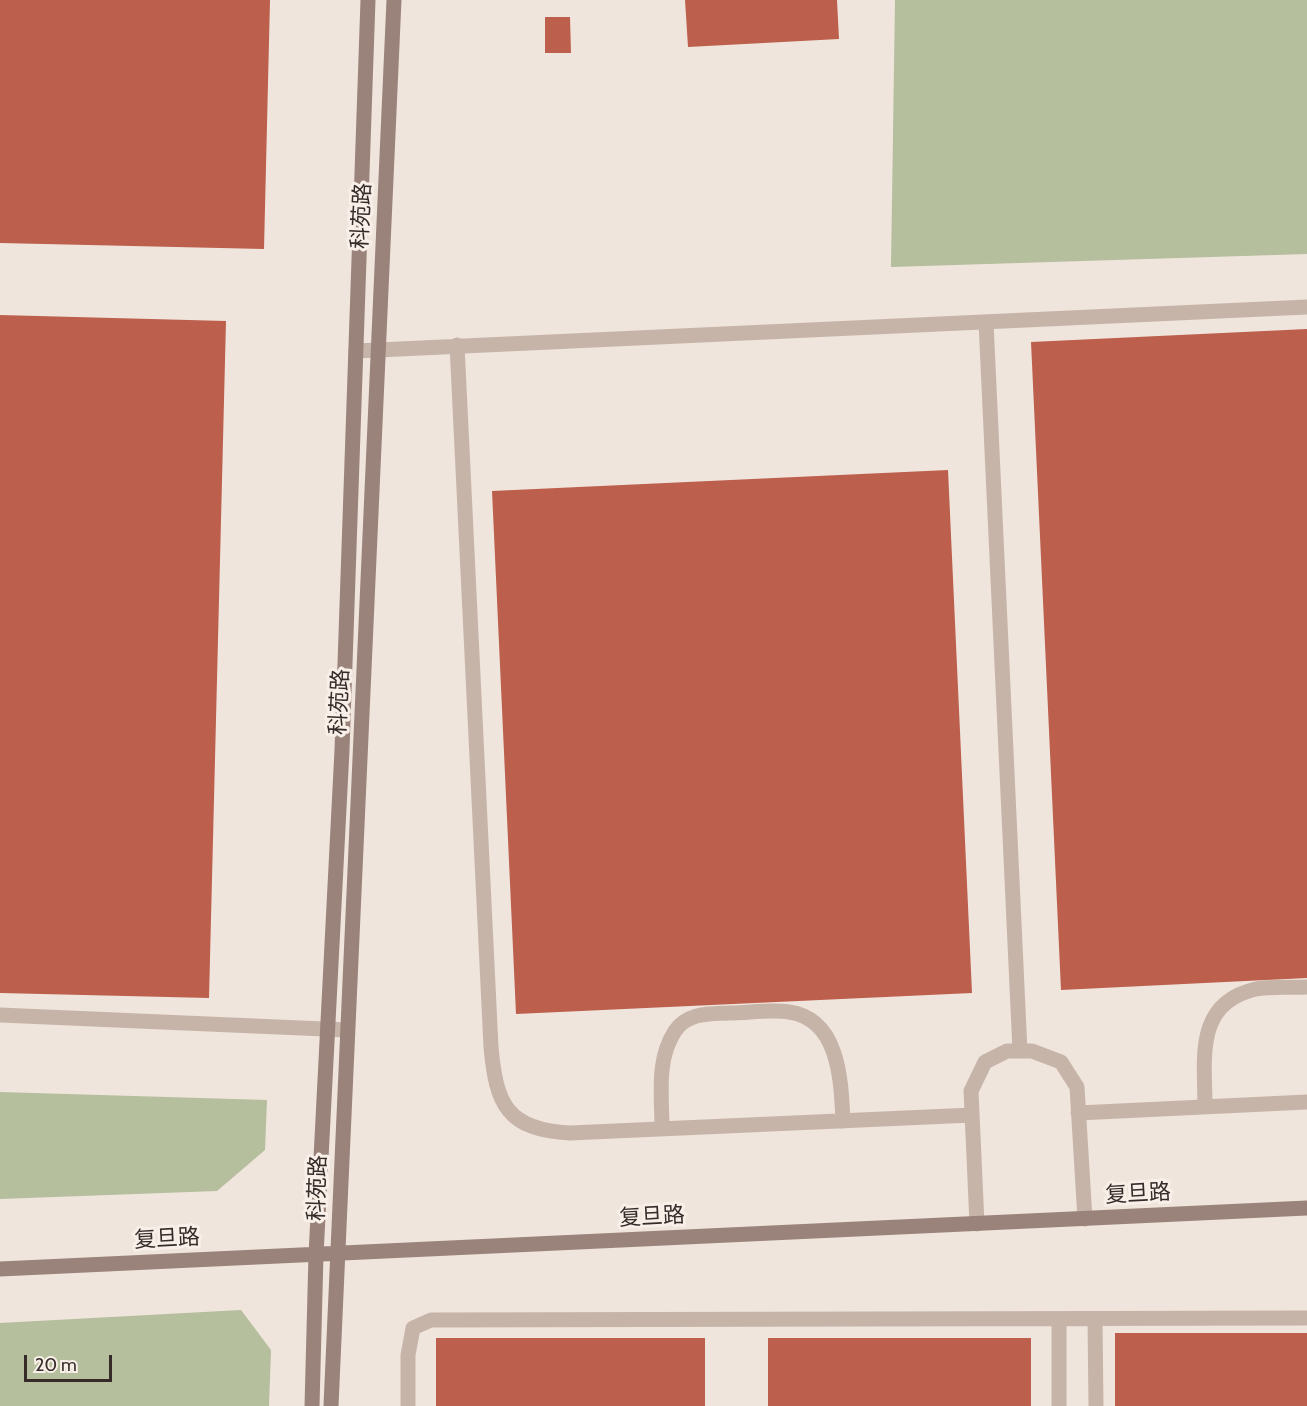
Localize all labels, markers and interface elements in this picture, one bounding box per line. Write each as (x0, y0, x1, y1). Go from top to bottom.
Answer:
street label: 科苑路 (347, 182, 377, 250)
street label: 科苑路 (325, 668, 355, 736)
street label: 科苑路 (304, 1155, 332, 1221)
street label: 复旦路 (1104, 1179, 1172, 1209)
street label: 复旦路 (618, 1202, 686, 1232)
street label: 复旦路 (133, 1224, 201, 1254)
scale bar (27, 1343, 116, 1381)
text: 20 m (35, 1354, 77, 1376)

